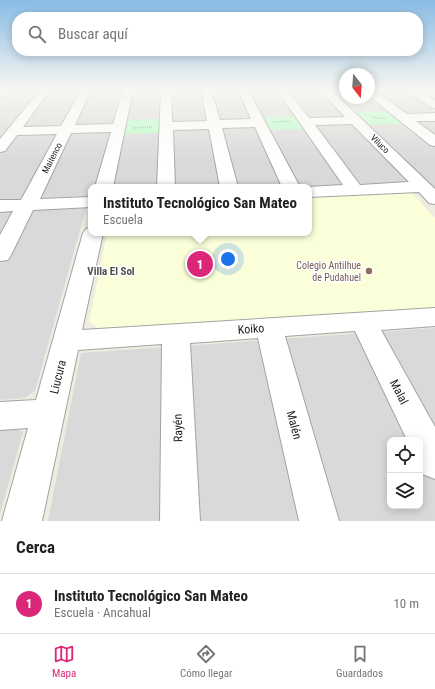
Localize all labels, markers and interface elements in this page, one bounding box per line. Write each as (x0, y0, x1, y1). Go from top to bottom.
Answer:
search box (12, 12, 423, 56)
icon: search (26, 23, 48, 45)
text: Buscar aquí (58, 25, 128, 43)
north arrow (339, 68, 375, 104)
street label: Viluco (369, 133, 392, 156)
street label: Maitenco (40, 141, 64, 175)
popup (88, 184, 312, 236)
text: Instituto Tecnológico San Mateo (103, 194, 297, 212)
text: Escuela (103, 212, 143, 227)
pin: 1 (187, 249, 213, 279)
your location (218, 249, 238, 269)
place label: Colegio Antilhue de Pudahuel (296, 260, 361, 283)
district label: Villa El Sol (87, 265, 135, 278)
marker: Colegio Antilhue de Pudahuel (364, 266, 374, 276)
street label: Koiko (237, 321, 265, 337)
street label: Liucura (47, 358, 69, 396)
street label: Malal (387, 377, 411, 407)
street label: Malén (283, 409, 305, 441)
street label: Rayén (171, 413, 185, 442)
map controls (387, 437, 423, 509)
button: locate (387, 437, 423, 473)
button: layers (387, 473, 423, 509)
text: Cerca (16, 537, 55, 557)
text: Instituto Tecnológico San Mateo (54, 587, 248, 605)
text: 1 (26, 596, 32, 611)
text: 10 m (393, 596, 419, 611)
text: Escuela · Ancahual (54, 605, 151, 620)
tab: Mapa (52, 643, 76, 680)
tab: Cómo llegar (180, 643, 232, 680)
tab: Guardados (336, 643, 383, 680)

